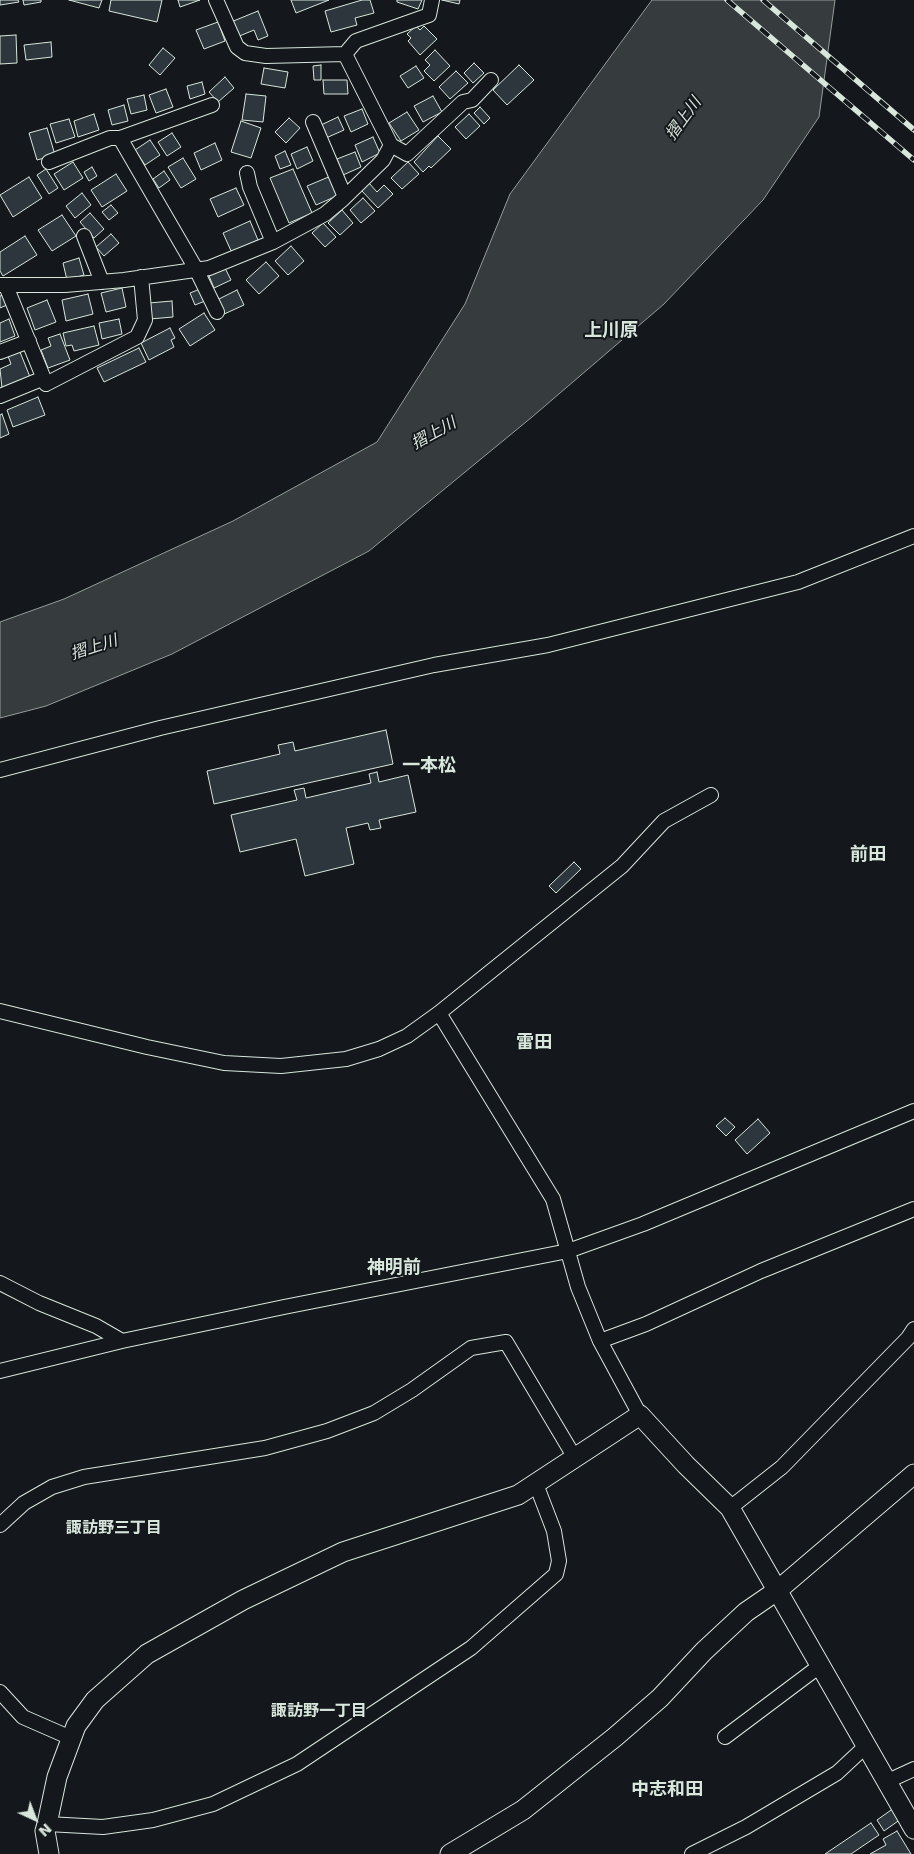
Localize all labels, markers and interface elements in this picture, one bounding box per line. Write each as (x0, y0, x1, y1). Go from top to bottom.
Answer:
water label: 摺上川 (662, 94, 706, 144)
district label: 上川原 (584, 320, 638, 342)
water label: 摺上川 (408, 414, 460, 454)
water label: 摺上川 (68, 631, 120, 665)
district label: 一本松 (402, 755, 456, 777)
district label: 前田 (850, 844, 886, 866)
district label: 雷田 (516, 1032, 552, 1054)
district label: 神明前 (367, 1257, 421, 1279)
district label: 諏訪野三丁目 (66, 1519, 162, 1539)
district label: 諏訪野一丁目 (271, 1702, 367, 1722)
district label: 中志和田 (631, 1779, 703, 1801)
north arrow (10, 1794, 60, 1844)
text: N (35, 1820, 55, 1840)

